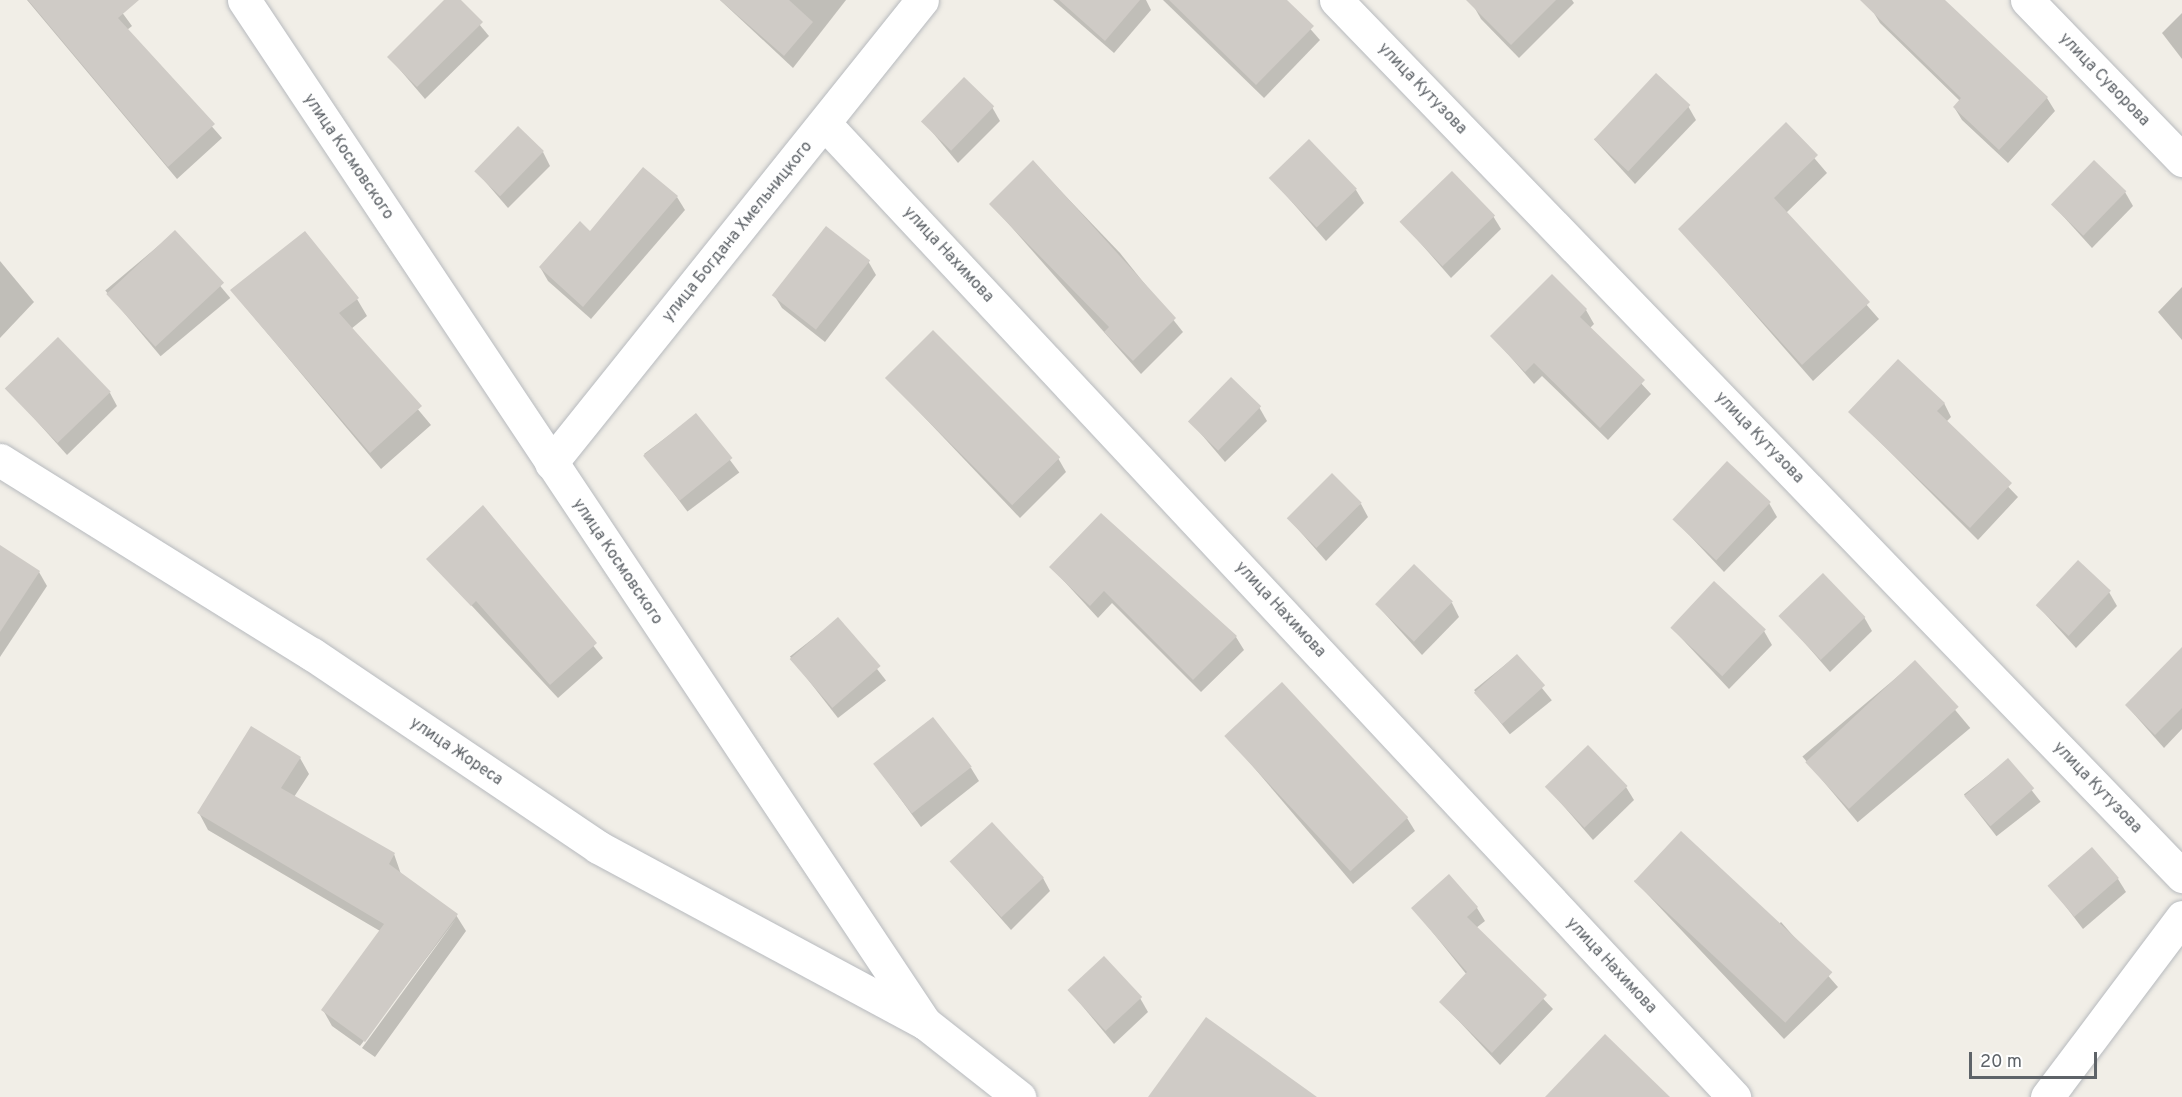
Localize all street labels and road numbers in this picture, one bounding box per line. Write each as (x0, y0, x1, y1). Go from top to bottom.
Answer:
street label: улица Суворова (2055, 29, 2153, 131)
street label: улица Кутузова (1374, 39, 1470, 139)
street label: улица Космовского (299, 90, 397, 224)
street label: улица Богдана Хмельницкого (659, 138, 817, 326)
street label: улица Нахимова (899, 203, 997, 307)
street label: улица Кутузова (1711, 388, 1807, 488)
street label: улица Космовского (568, 495, 666, 629)
street label: улица Нахимова (1231, 558, 1329, 662)
street label: улица Жореса (406, 714, 506, 790)
street label: улица Кутузова (2049, 738, 2145, 838)
street label: улица Нахимова (1562, 914, 1660, 1018)

